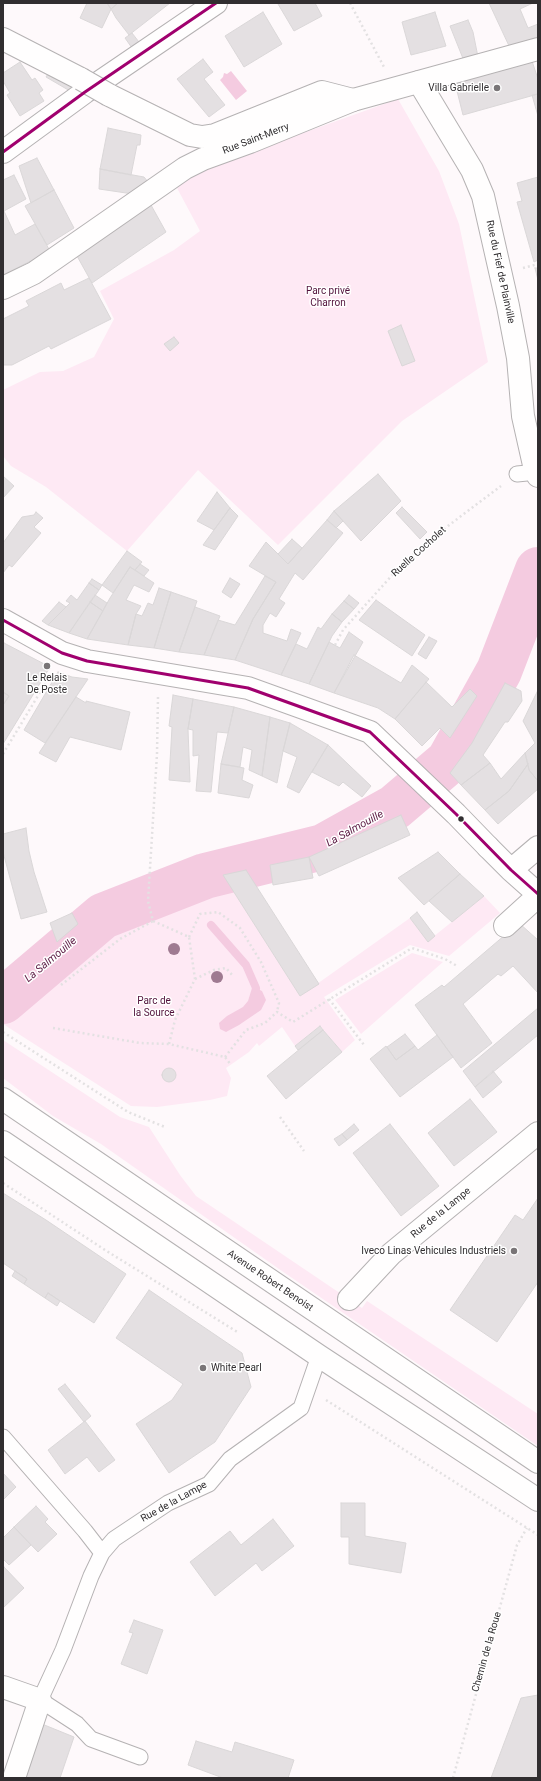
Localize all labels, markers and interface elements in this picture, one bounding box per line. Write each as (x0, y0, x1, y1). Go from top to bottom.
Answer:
place label: Villa Gabrielle (428, 82, 489, 94)
marker: Villa Gabrielle (492, 83, 502, 93)
street label: Rue Saint-Merry (221, 121, 291, 157)
street label: Rue du Fief de Plainville (483, 219, 517, 325)
park label: Parc privé Charron (306, 285, 350, 308)
street label: Ruelle Cocholet (389, 524, 449, 580)
marker: Le Relais De Poste (42, 661, 52, 671)
place label: Le Relais De Poste (27, 672, 67, 696)
water label: La Salmouille (324, 808, 386, 850)
unlabelled marker (456, 814, 466, 824)
water label: La Salmouille (22, 934, 80, 986)
park label: Parc de la Source (133, 995, 175, 1018)
street label: Rue de la Lampe (409, 1185, 473, 1241)
place label: Iveco Linas Vehicules Industriels (361, 1245, 506, 1257)
marker: Iveco Linas Vehicules Industriels (509, 1246, 519, 1256)
street label: Avenue Robert Benoist (225, 1248, 315, 1314)
place label: White Pearl (211, 1362, 262, 1374)
marker: White Pearl (198, 1363, 208, 1373)
street label: Rue de la Lampe (139, 1479, 209, 1525)
street label: Chemin de la Roue (470, 1610, 504, 1694)

